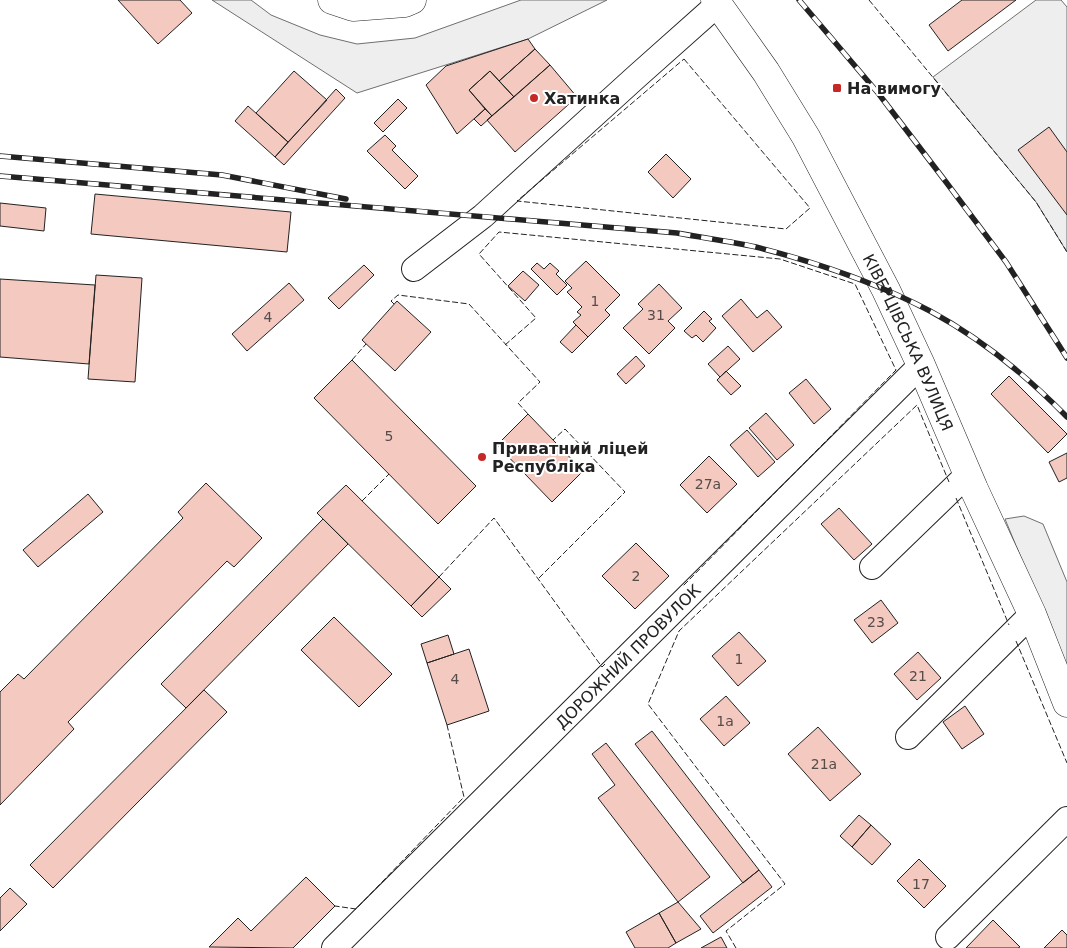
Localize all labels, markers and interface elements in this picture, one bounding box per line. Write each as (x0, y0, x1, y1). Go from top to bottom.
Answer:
place label: На вимогу (847, 79, 942, 98)
marker: На вимогу (831, 82, 843, 94)
place label: Хатинка (544, 89, 620, 108)
marker: Хатинка (528, 92, 540, 104)
street label: КІВЕРЦІВСЬКА ВУЛИЦЯ (859, 251, 957, 433)
house number: 1 (591, 293, 599, 309)
house number: 31 (647, 307, 665, 323)
house number: 4 (264, 309, 273, 325)
house number: 5 (385, 428, 393, 444)
place label: Приватний ліцей Республіка (492, 439, 648, 476)
marker: Приватний ліцей Республіка (476, 451, 488, 463)
house number: 27а (695, 476, 721, 492)
house number: 2 (632, 568, 640, 584)
street label: ДОРОЖНИЙ ПРОВУЛОК (551, 580, 705, 732)
house number: 23 (867, 614, 885, 630)
house number: 1 (735, 651, 743, 667)
house number: 21 (909, 668, 927, 684)
house number: 4 (451, 671, 460, 687)
house number: 1а (716, 713, 734, 729)
house number: 21а (811, 756, 837, 772)
house number: 17 (912, 876, 930, 892)

